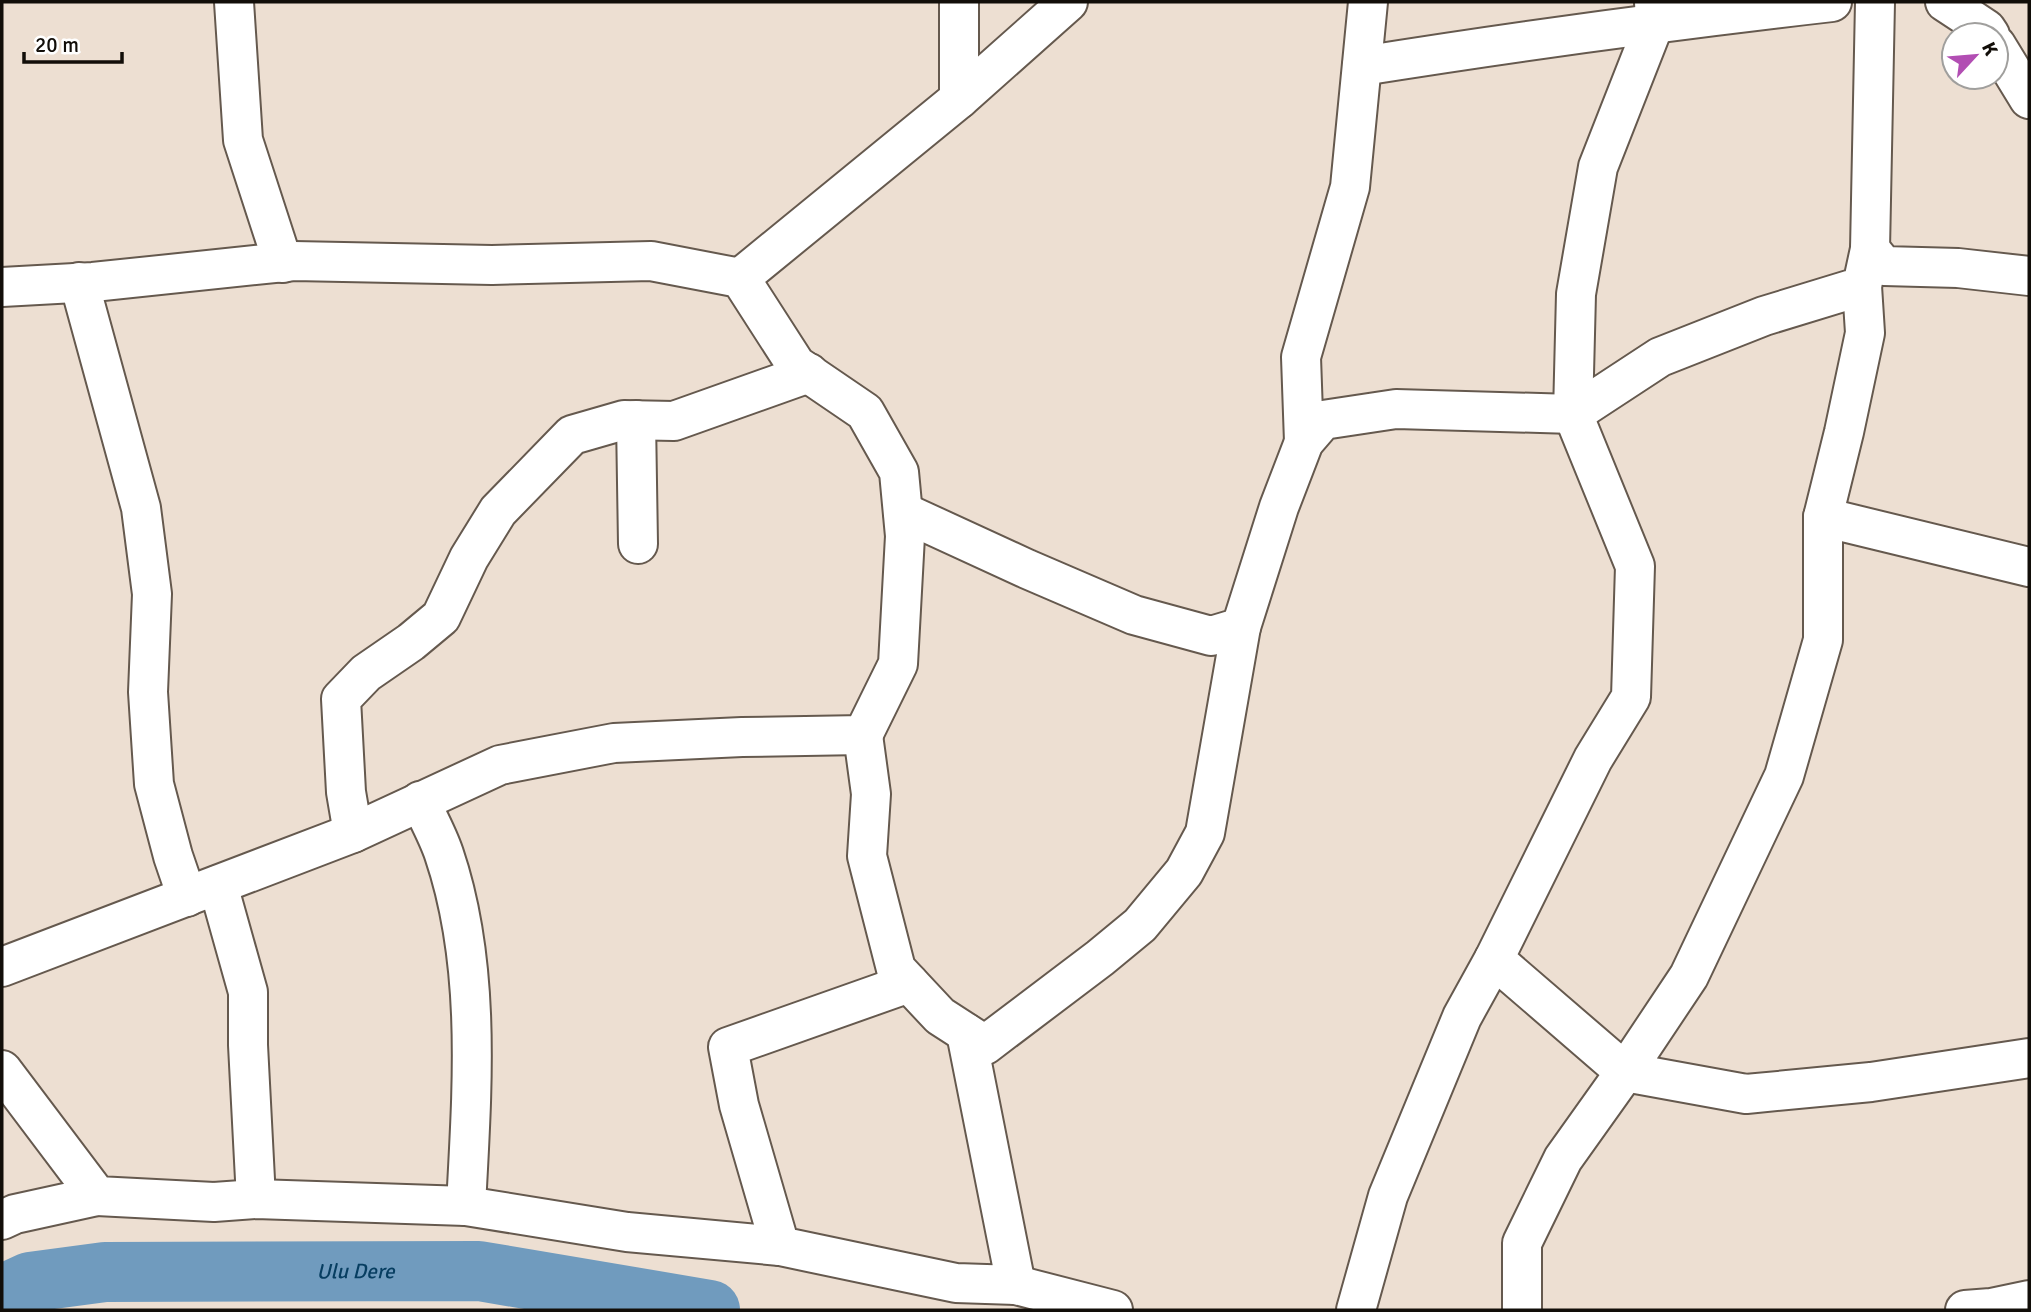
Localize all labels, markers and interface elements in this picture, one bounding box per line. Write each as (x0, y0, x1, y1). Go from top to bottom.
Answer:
scale bar (24, 21, 122, 65)
north arrow (1940, 21, 2010, 91)
text: 20 m (35, 32, 79, 58)
text: K (1976, 38, 2003, 60)
water label: Ulu Dere (316, 1258, 396, 1284)

